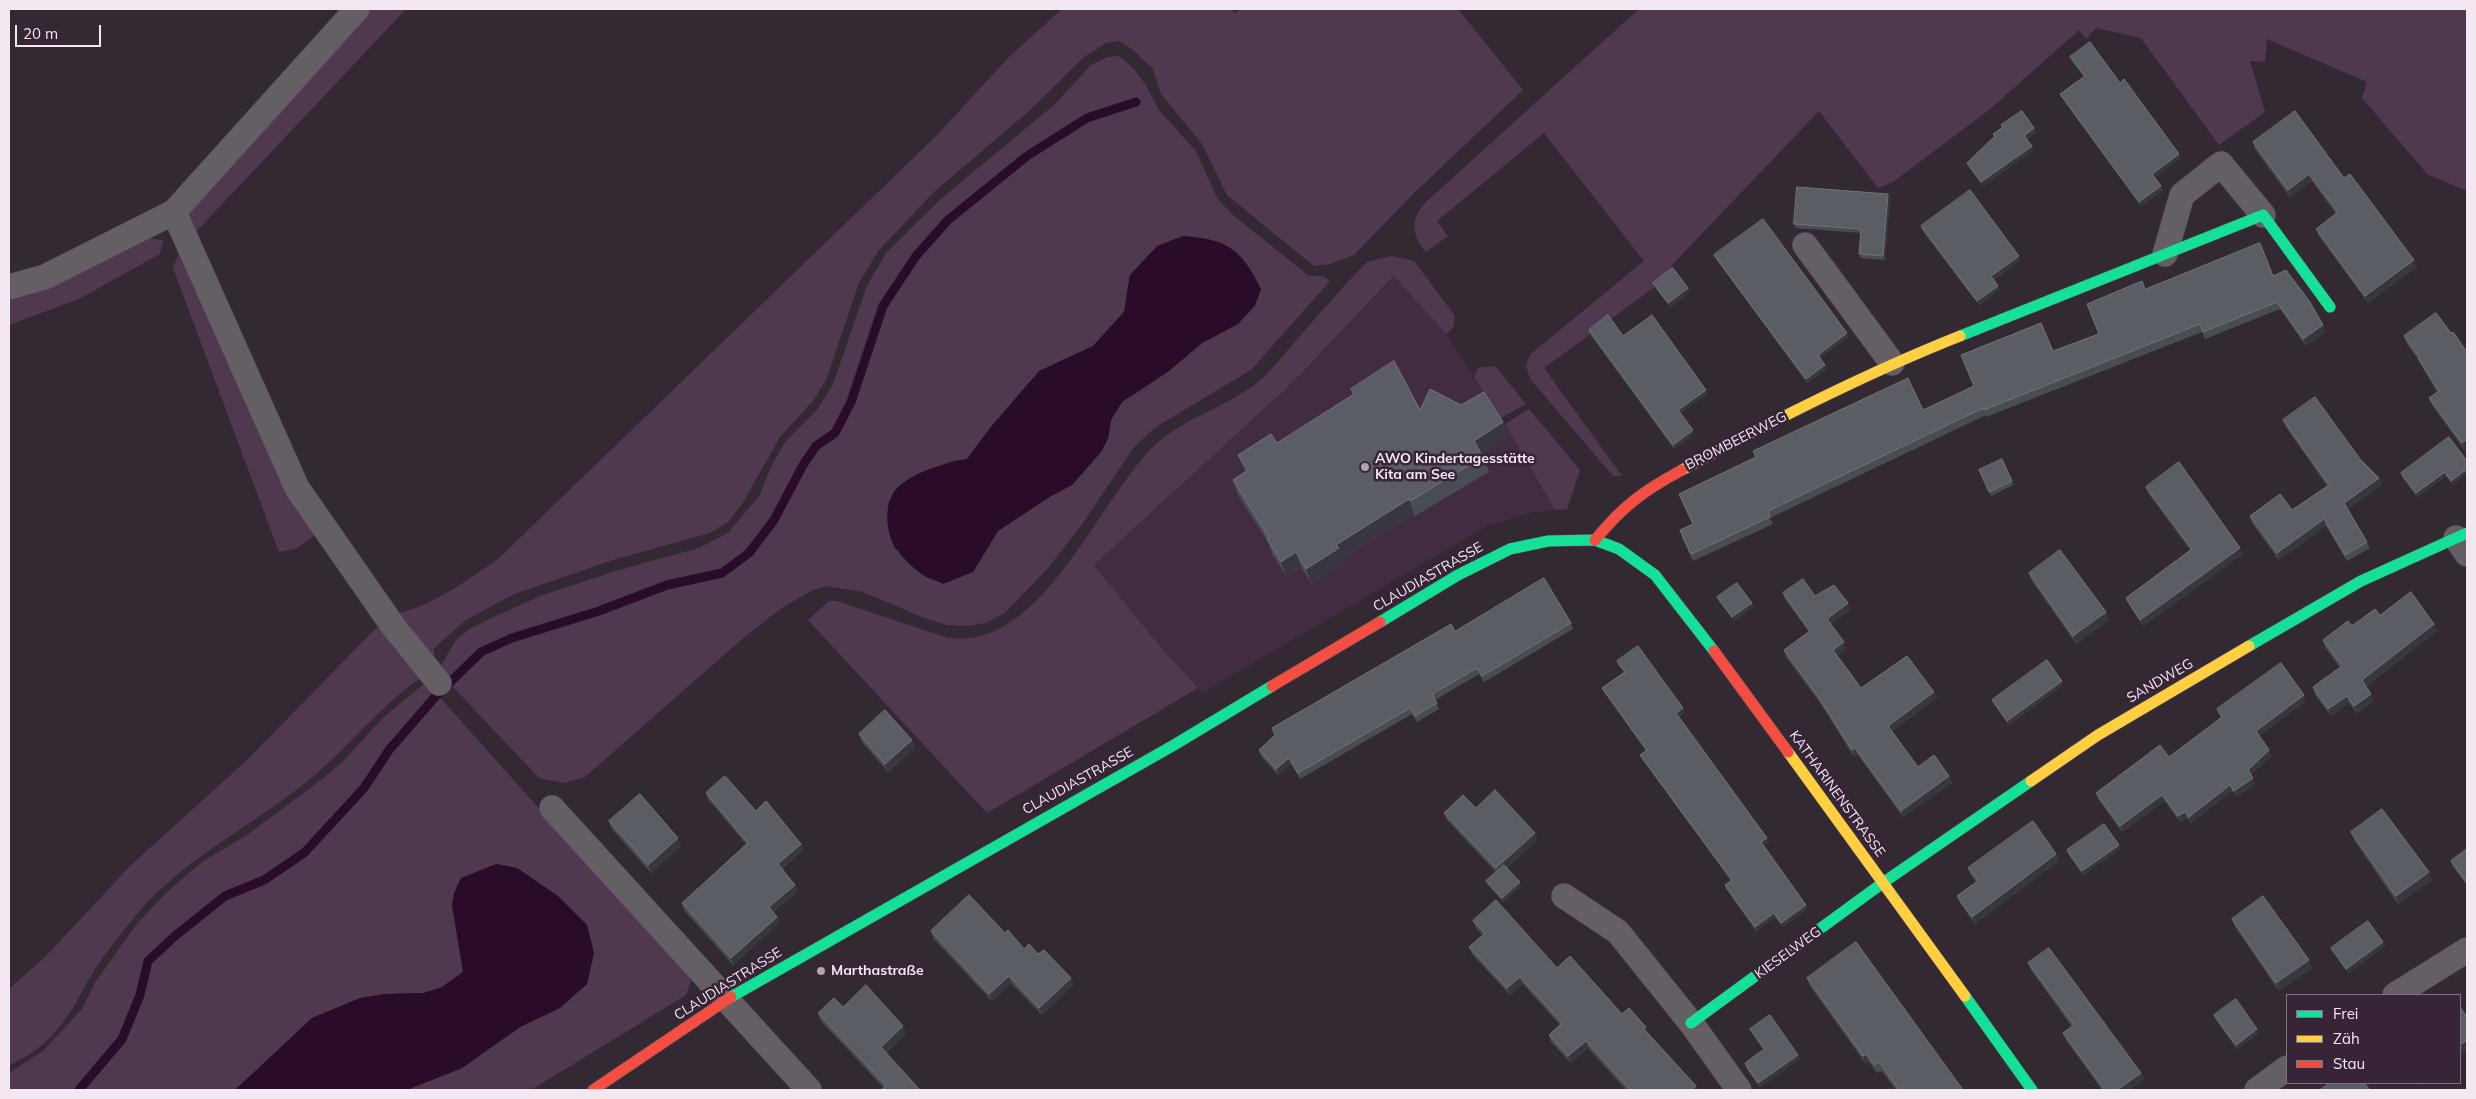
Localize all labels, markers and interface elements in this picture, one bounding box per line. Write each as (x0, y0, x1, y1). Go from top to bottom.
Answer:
scale bar (18, 15, 104, 47)
text: 20 m (23, 24, 58, 43)
street label: BROMBEERWEG (1683, 408, 1789, 474)
place label: AWO Kindertagesstätte Kita am See (1375, 451, 1535, 484)
marker: AWO Kindertagesstätte Kita am See (1359, 461, 1371, 473)
street label: CLAUDIASTRASSE (1370, 539, 1486, 615)
street label: SANDWEG (2124, 655, 2196, 707)
street label: KATHARINENSTRASSE (1786, 728, 1888, 860)
street label: CLAUDIASTRASSE (1020, 744, 1136, 818)
street label: KIESELWEG (1752, 923, 1824, 983)
street label: CLAUDIASTRASSE (671, 944, 785, 1024)
place label: Marthastraße (831, 963, 924, 979)
marker: Marthastraße (815, 965, 827, 977)
legend (2286, 994, 2461, 1084)
text: Frei (2333, 1004, 2358, 1023)
text: Zäh (2333, 1029, 2360, 1048)
text: Stau (2333, 1054, 2365, 1073)

